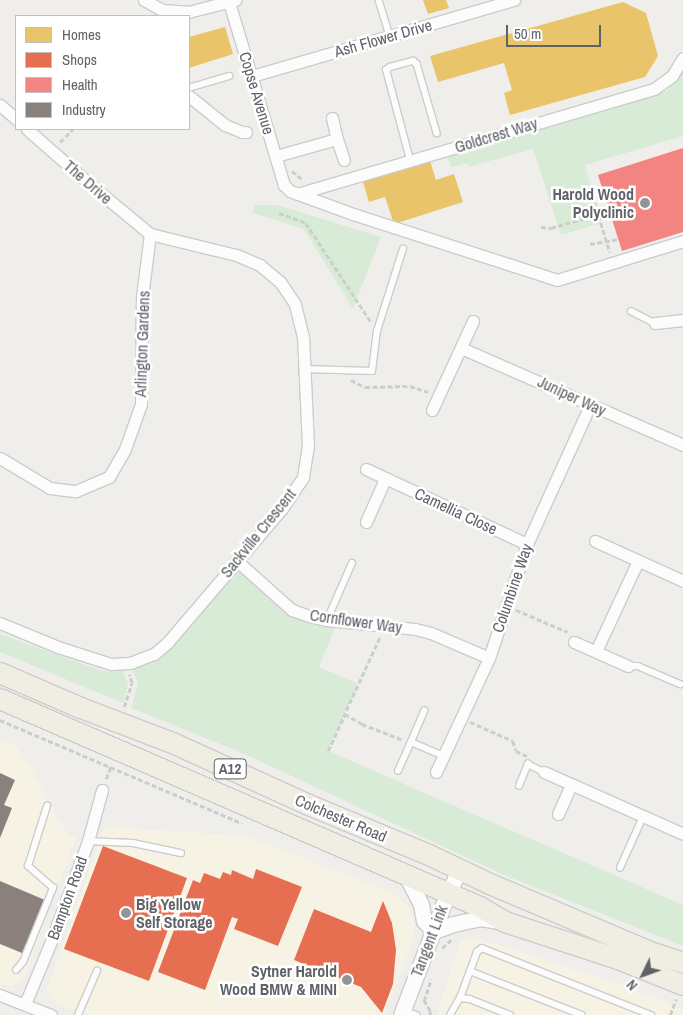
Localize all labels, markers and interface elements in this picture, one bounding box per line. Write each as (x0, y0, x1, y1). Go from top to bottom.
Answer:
legend (15, 15, 190, 130)
street label: Ash Flower Drive (332, 15, 434, 61)
scale bar (508, 15, 603, 47)
text: 50 m (514, 23, 541, 44)
text: Homes (62, 24, 101, 45)
text: Shops (62, 49, 97, 70)
street label: Copse Avenue (235, 49, 279, 137)
text: Health (62, 74, 98, 95)
text: Industry (62, 99, 106, 120)
street label: Goldcrest Way (452, 113, 540, 157)
street label: The Drive (60, 156, 116, 208)
place label: Harold Wood Polyclinic (553, 184, 634, 222)
marker: Harold Wood Polyclinic (638, 196, 652, 210)
street label: Arlington Gardens (131, 290, 153, 398)
street label: Juniper Way (535, 372, 609, 420)
street label: Camellia Close (412, 484, 500, 538)
street label: Sackville Crescent (216, 485, 300, 581)
street label: Columbine Way (488, 541, 536, 635)
street label: Cornflower Way (309, 605, 403, 637)
road number: A12 (212, 756, 248, 782)
street label: Colchester Road (292, 790, 390, 846)
street label: Bampton Road (43, 854, 91, 942)
place label: Big Yellow Self Storage (136, 894, 213, 932)
street label: Tangent Link (407, 902, 451, 980)
marker: Big Yellow Self Storage (120, 907, 132, 919)
north arrow (618, 950, 668, 1000)
place label: Sytner Harold Wood BMW & MINI (220, 961, 337, 999)
marker: Sytner Harold Wood BMW & MINI (341, 974, 353, 986)
text: N (622, 976, 641, 994)

